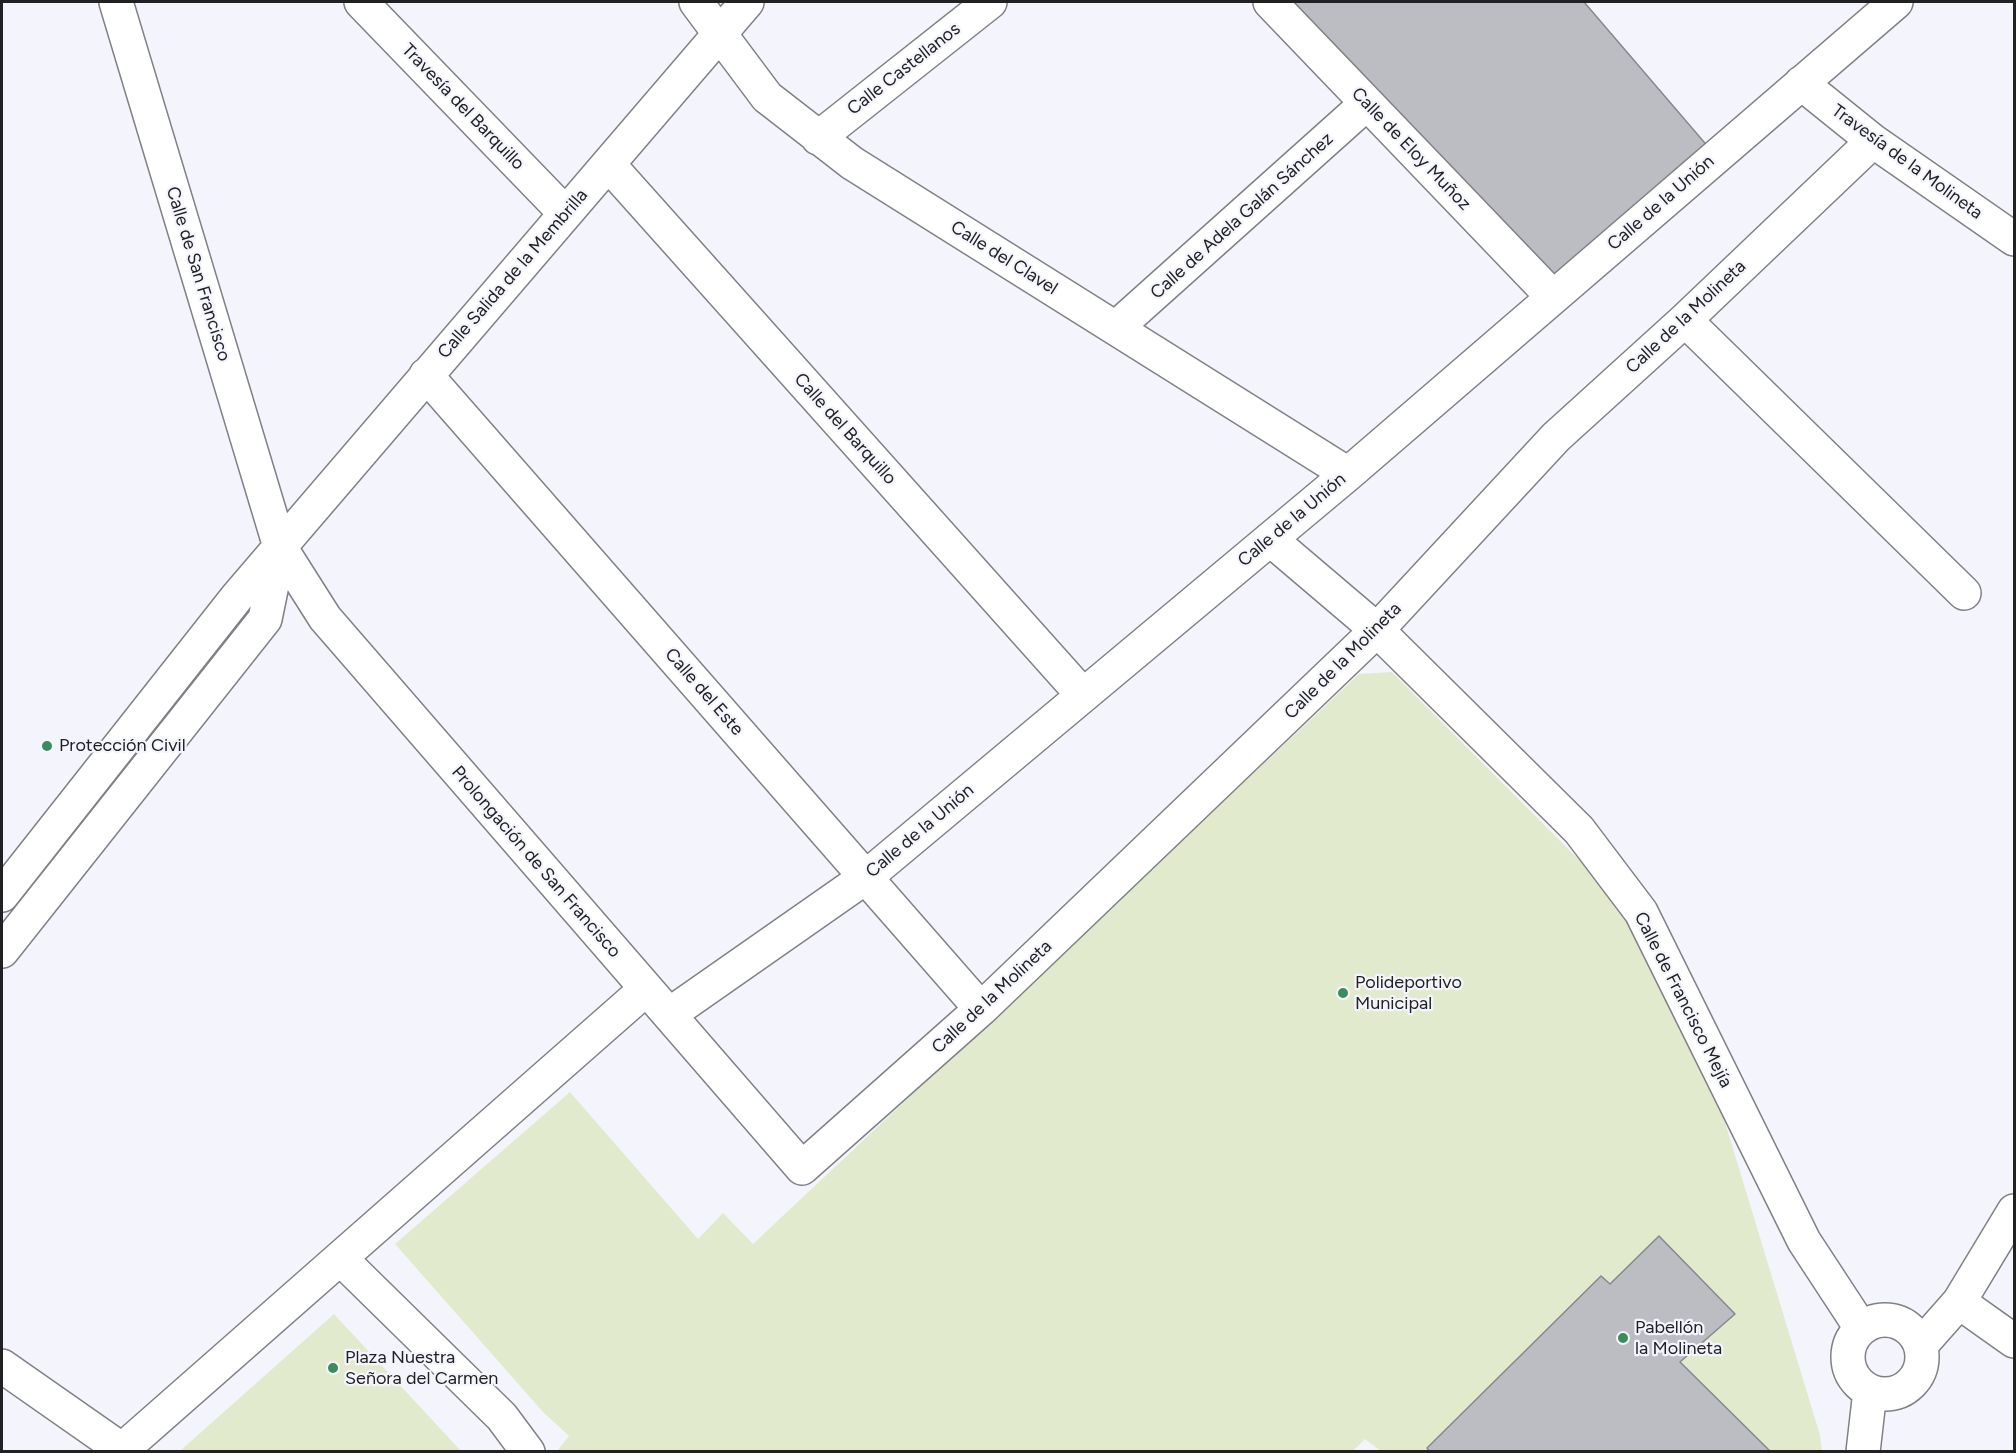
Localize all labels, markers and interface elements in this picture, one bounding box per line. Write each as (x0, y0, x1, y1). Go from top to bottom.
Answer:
street label: Calle Castellanos (843, 18, 965, 120)
street label: Travesía del Barquillo (397, 39, 529, 175)
street label: Calle de Eloy Muñoz (1347, 83, 1475, 215)
street label: Travesía de la Molineta (1827, 100, 1987, 224)
street label: Calle de Adela Galán Sánchez (1146, 128, 1338, 304)
street label: Calle de la Unión (1603, 151, 1719, 255)
street label: Calle de San Francisco (161, 184, 235, 364)
street label: Calle Salida de la Membrilla (433, 185, 593, 363)
street label: Calle del Clavel (947, 217, 1061, 299)
street label: Calle de la Molineta (1621, 256, 1751, 378)
street label: Calle del Barquillo (789, 369, 901, 489)
street label: Calle de la Unión (1234, 469, 1350, 571)
street label: Calle de la Molineta (1280, 598, 1406, 724)
street label: Calle del Este (660, 644, 748, 740)
place label: Protección Civil (59, 735, 186, 757)
marker: Protección Civil (40, 739, 54, 753)
street label: Prolongación de San Francisco (447, 762, 625, 962)
street label: Calle de la Unión (862, 780, 978, 882)
street label: Calle de Francisco Mejía (1629, 909, 1737, 1091)
street label: Calle de la Molineta (927, 936, 1057, 1058)
place label: Polideportivo Municipal (1355, 972, 1462, 1014)
marker: Polideportivo Municipal (1336, 986, 1350, 1000)
place label: Pabellón la Molineta (1635, 1317, 1722, 1360)
marker: Pabellón la Molineta (1616, 1331, 1630, 1345)
place label: Plaza Nuestra Señora del Carmen (345, 1347, 498, 1390)
marker: Plaza Nuestra Señora del Carmen (326, 1361, 340, 1375)

